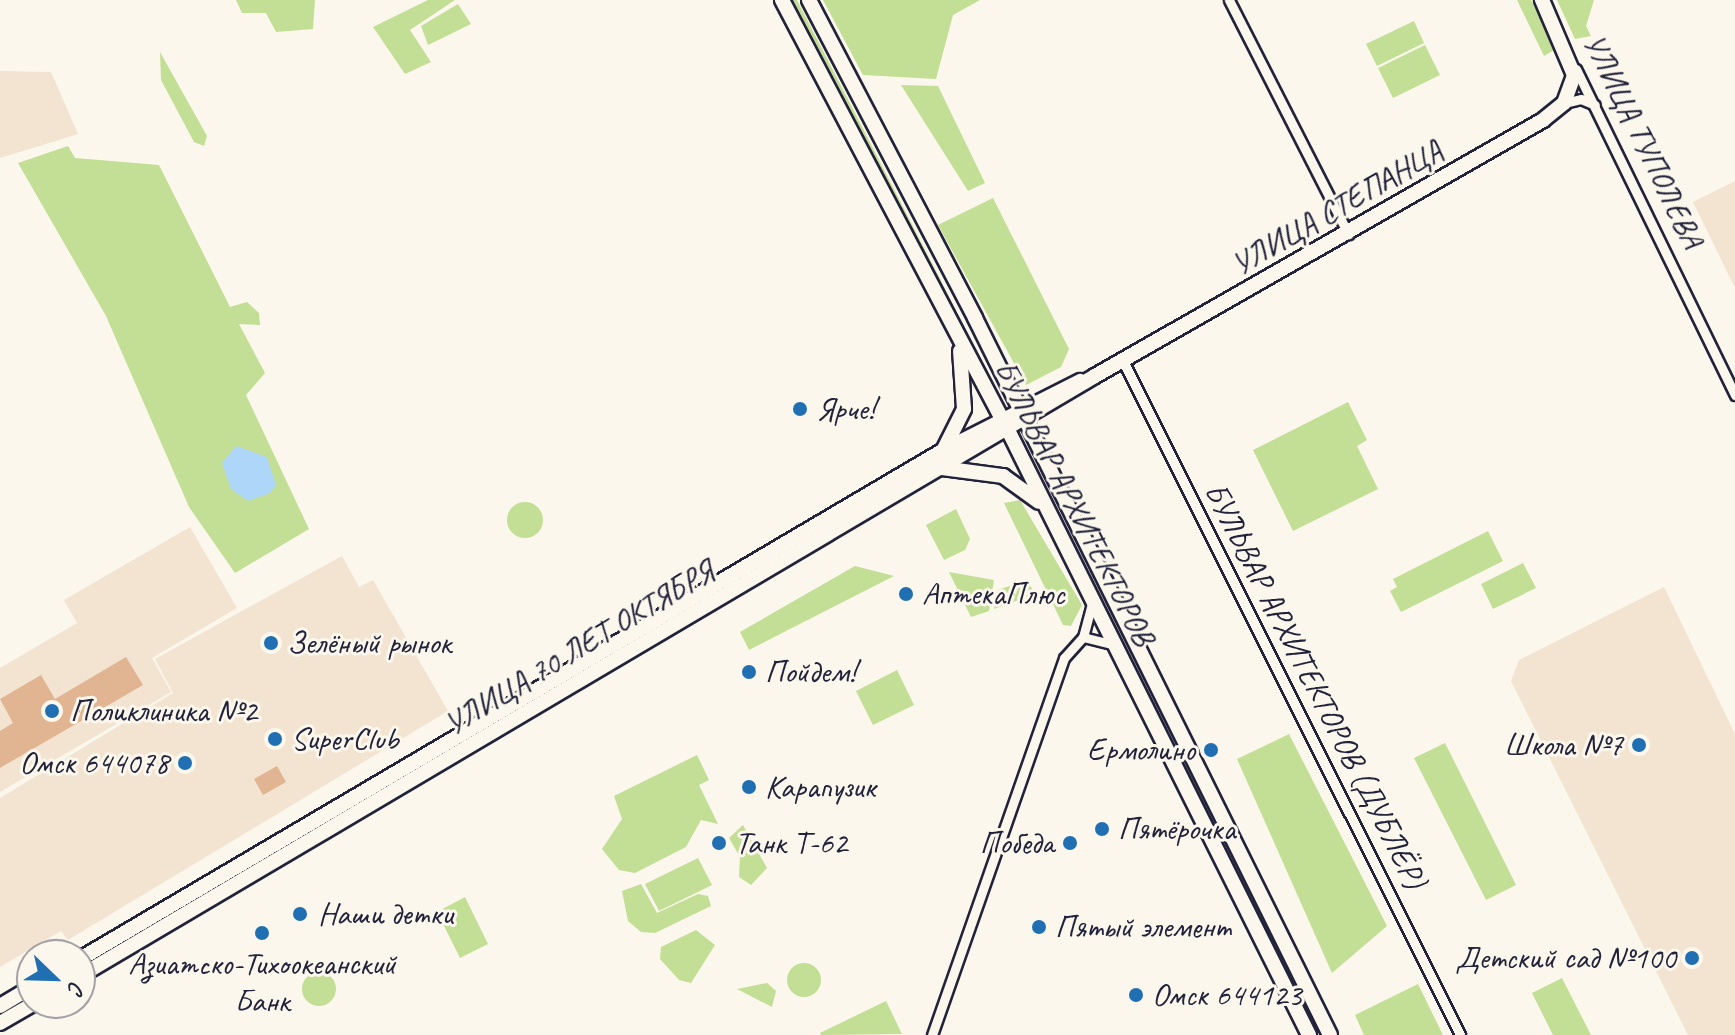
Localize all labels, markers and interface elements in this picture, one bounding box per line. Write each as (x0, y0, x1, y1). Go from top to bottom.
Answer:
street label: УЛИЦА ТУПОЛЕВА (1574, 27, 1712, 255)
street label: УЛИЦА СТЕПАНЦА (1224, 132, 1450, 284)
street label: БУЛЬВАР АРХИТЕКТОРОВ (985, 354, 1163, 652)
place label: Ярче! (816, 390, 874, 428)
marker: Ярче! (791, 400, 809, 418)
street label: БУЛЬВАР АРХИТЕКТОРОВ (ДУБЛЁР) (1196, 476, 1434, 896)
street label: УЛИЦА 70 ЛЕТ ОКТЯБРЯ (437, 552, 721, 744)
place label: АптекаПлюс (922, 575, 1064, 613)
marker: АптекаПлюс (897, 585, 915, 603)
place label: Зелёный рынок (287, 624, 451, 662)
marker: Зелёный рынок (262, 634, 280, 652)
place label: Пойдем! (765, 653, 855, 691)
marker: Пойдем! (740, 663, 758, 681)
place label: Поликлиника №2 (70, 692, 257, 730)
marker: Поликлиника №2 (41, 700, 63, 722)
place label: SuperClub (291, 720, 398, 758)
place label: Школа №7 (1504, 726, 1623, 764)
marker: SuperClub (266, 730, 284, 748)
place label: Ермолино (1087, 731, 1195, 769)
marker: Школа №7 (1630, 736, 1648, 754)
marker: Ермолино (1202, 741, 1220, 759)
place label: Омск 644078 (19, 744, 169, 782)
marker: Омск 644078 (176, 754, 194, 772)
place label: Карапузик (765, 768, 875, 806)
marker: Карапузик (740, 778, 758, 796)
place label: Пятёрочка (1118, 810, 1235, 848)
marker: Пятёрочка (1093, 820, 1111, 838)
place label: Танк Т-62 (735, 824, 847, 862)
place label: Победа (980, 824, 1054, 862)
marker: Танк Т-62 (710, 834, 728, 852)
marker: Победа (1061, 834, 1079, 852)
place label: Наши детки (318, 895, 458, 933)
marker: Наши детки (289, 903, 311, 925)
place label: Пятый элемент (1055, 908, 1230, 946)
marker: Пятый элемент (1030, 918, 1048, 936)
marker: Азиатско-Тихоокеанский Банк (253, 924, 271, 942)
north arrow (16, 939, 96, 1019)
place label: Детский сад №100 (1455, 939, 1676, 977)
place label: Азиатско-Тихоокеанский Банк (128, 946, 396, 1021)
marker: Детский сад №100 (1683, 949, 1701, 967)
place label: Омск 644123 (1152, 976, 1302, 1014)
text: С (61, 977, 91, 998)
marker: Омск 644123 (1127, 986, 1145, 1004)

